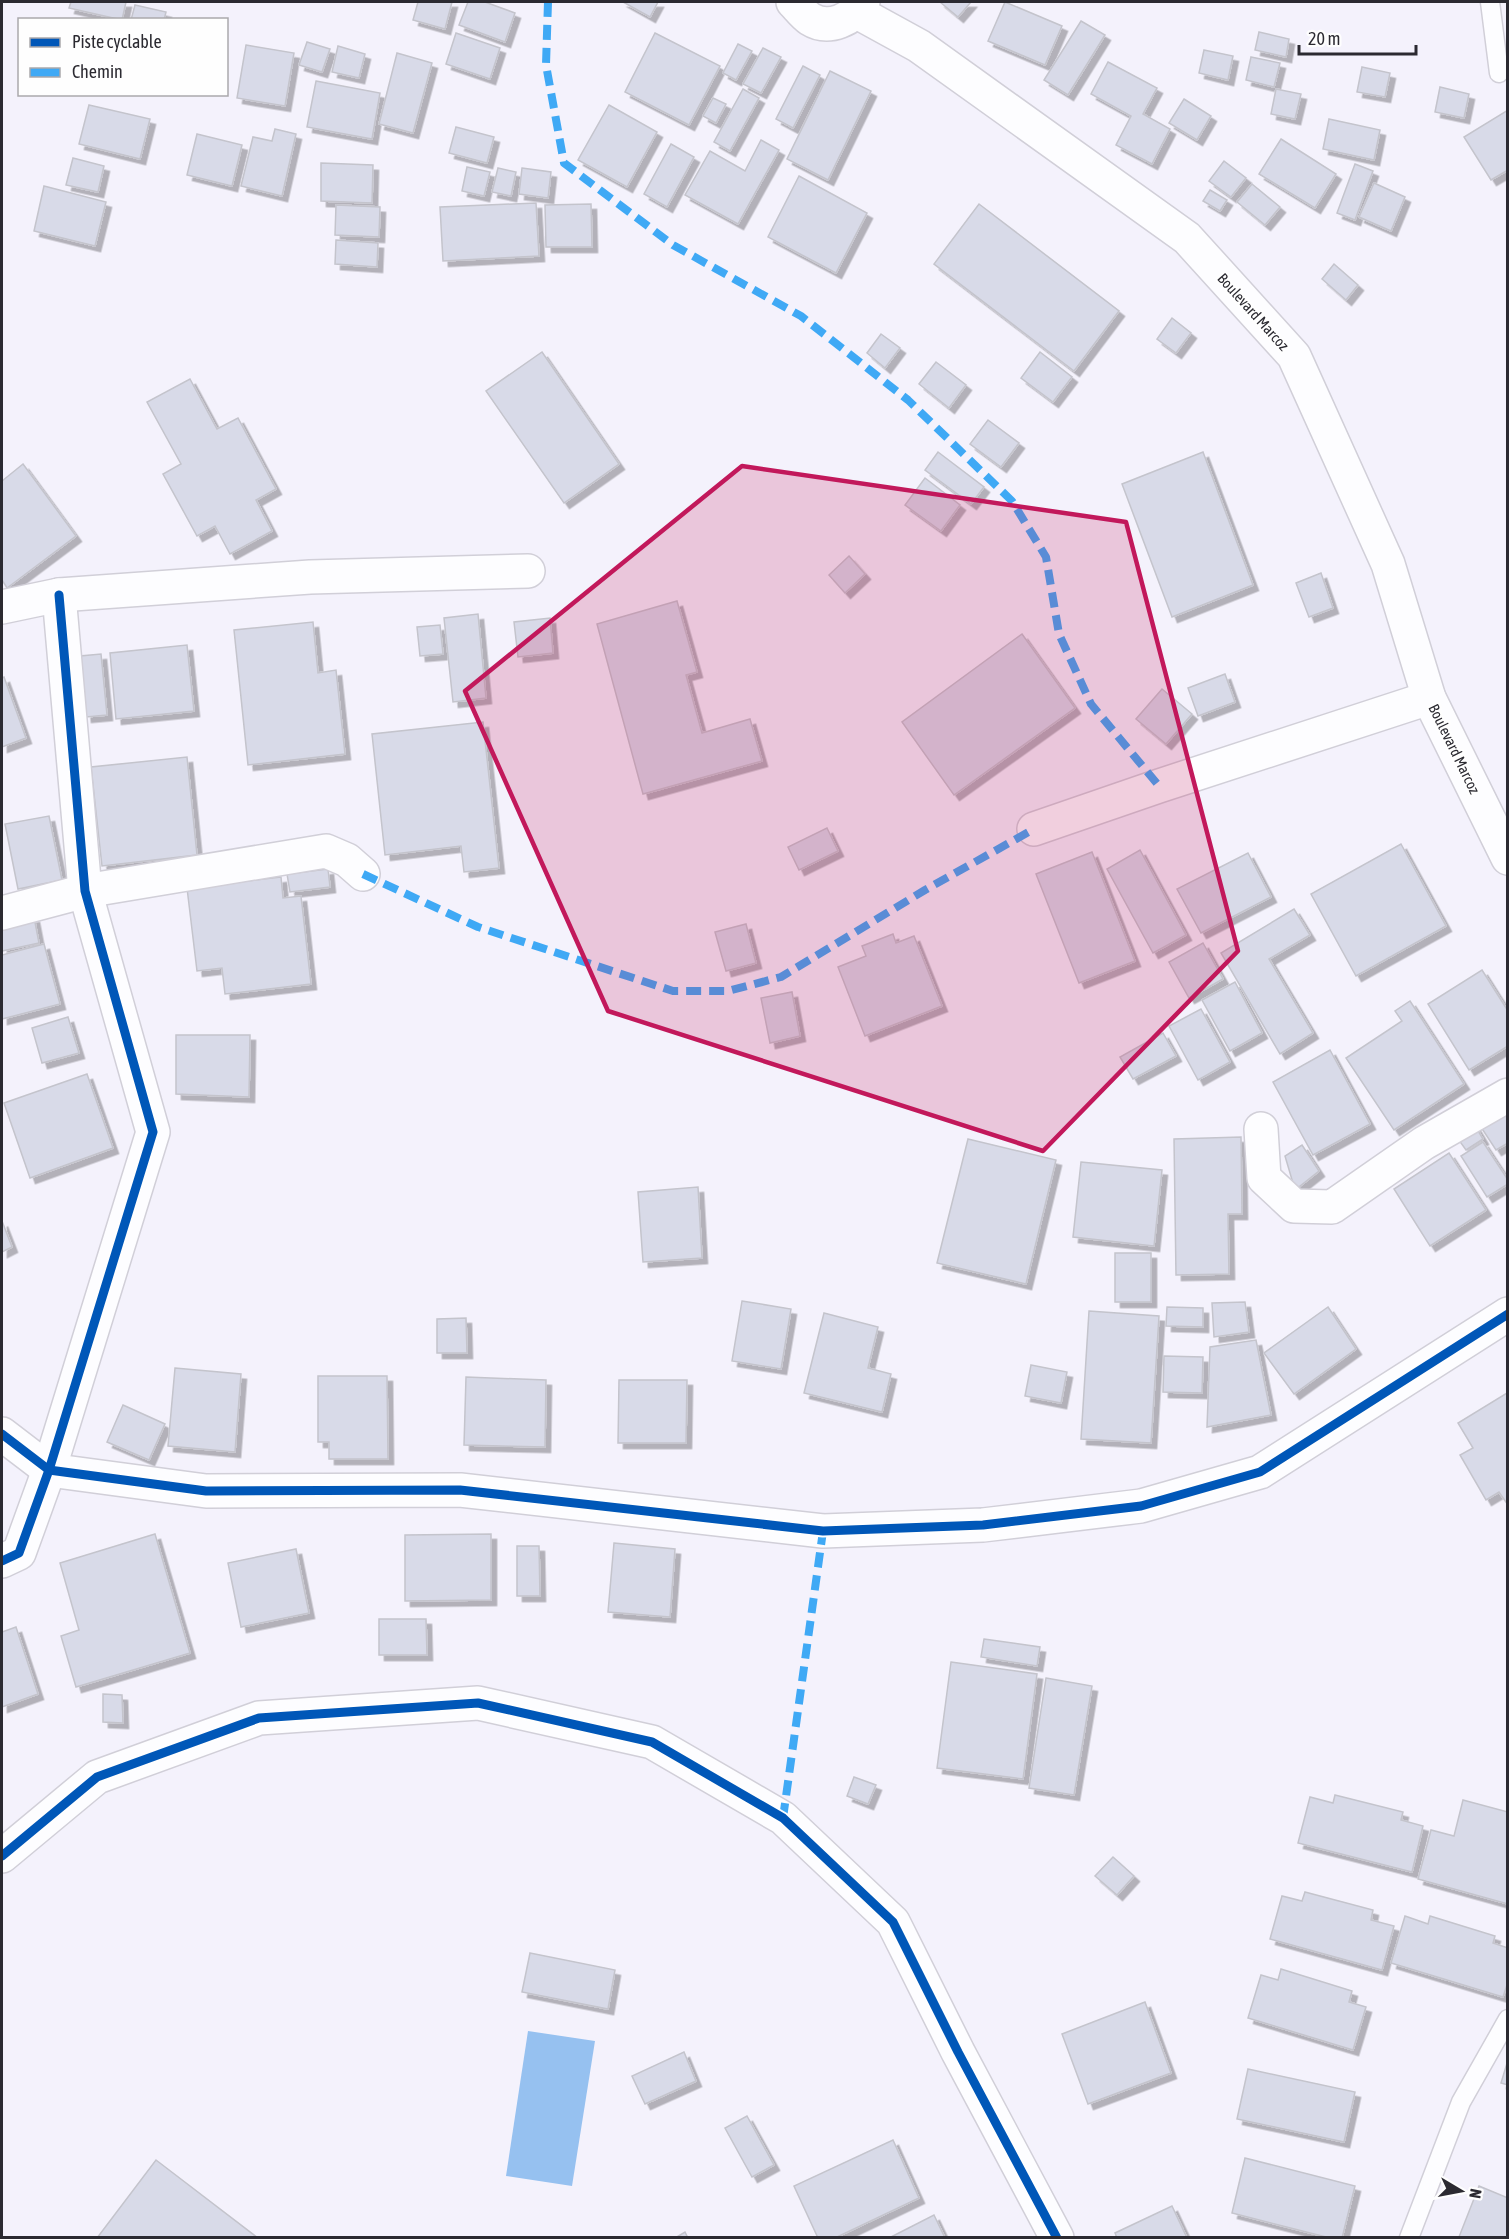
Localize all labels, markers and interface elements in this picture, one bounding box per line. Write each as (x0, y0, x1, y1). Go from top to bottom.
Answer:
legend (18, 18, 228, 96)
scale bar (1299, 18, 1416, 56)
text: 20 m (1308, 28, 1340, 49)
text: Piste cyclable (72, 31, 162, 52)
text: Chemin (72, 61, 123, 82)
street label: Boulevard Marcoz (1214, 270, 1293, 354)
street label: Boulevard Marcoz (1425, 701, 1484, 797)
north arrow (1431, 2161, 1491, 2221)
text: N (1466, 2187, 1485, 2200)

